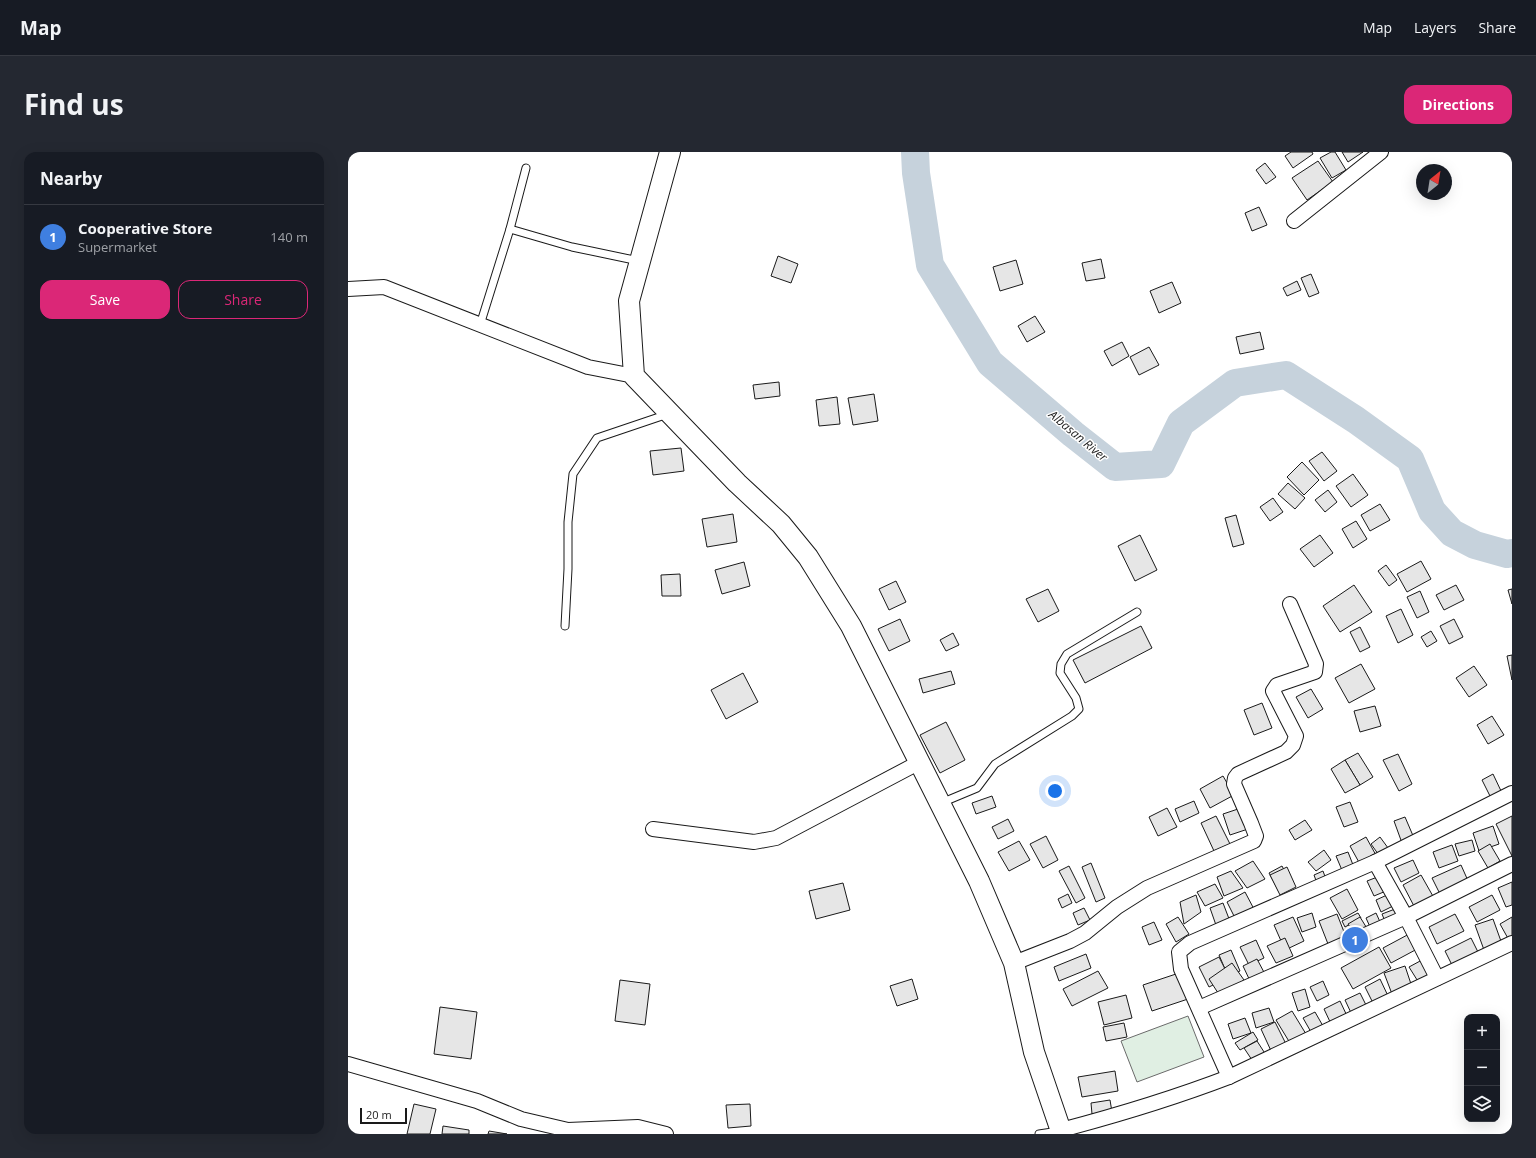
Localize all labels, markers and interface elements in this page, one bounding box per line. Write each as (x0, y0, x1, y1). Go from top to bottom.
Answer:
text: Map (20, 15, 61, 41)
text: Map (1363, 18, 1392, 37)
text: Layers (1414, 18, 1456, 37)
text: Share (1478, 18, 1516, 37)
text: Find us (24, 85, 124, 123)
button: Directions (1404, 85, 1512, 124)
north arrow (1416, 164, 1452, 200)
text: Nearby (40, 167, 102, 190)
text: Cooperative Store (78, 218, 212, 238)
text: 1 (49, 228, 57, 246)
text: 140 m (270, 228, 308, 246)
text: Supermarket (78, 238, 157, 256)
button: Save (40, 280, 170, 319)
button: Share (178, 280, 308, 319)
water label: Albasan River (1045, 405, 1112, 466)
your location (1045, 781, 1065, 801)
pin: 1 (1342, 925, 1368, 955)
map controls (1464, 1014, 1500, 1122)
button: + (1464, 1014, 1500, 1050)
button: − (1464, 1050, 1500, 1086)
button: layers (1464, 1086, 1500, 1122)
scale bar (360, 1106, 407, 1125)
text: 20 m (366, 1107, 392, 1122)

